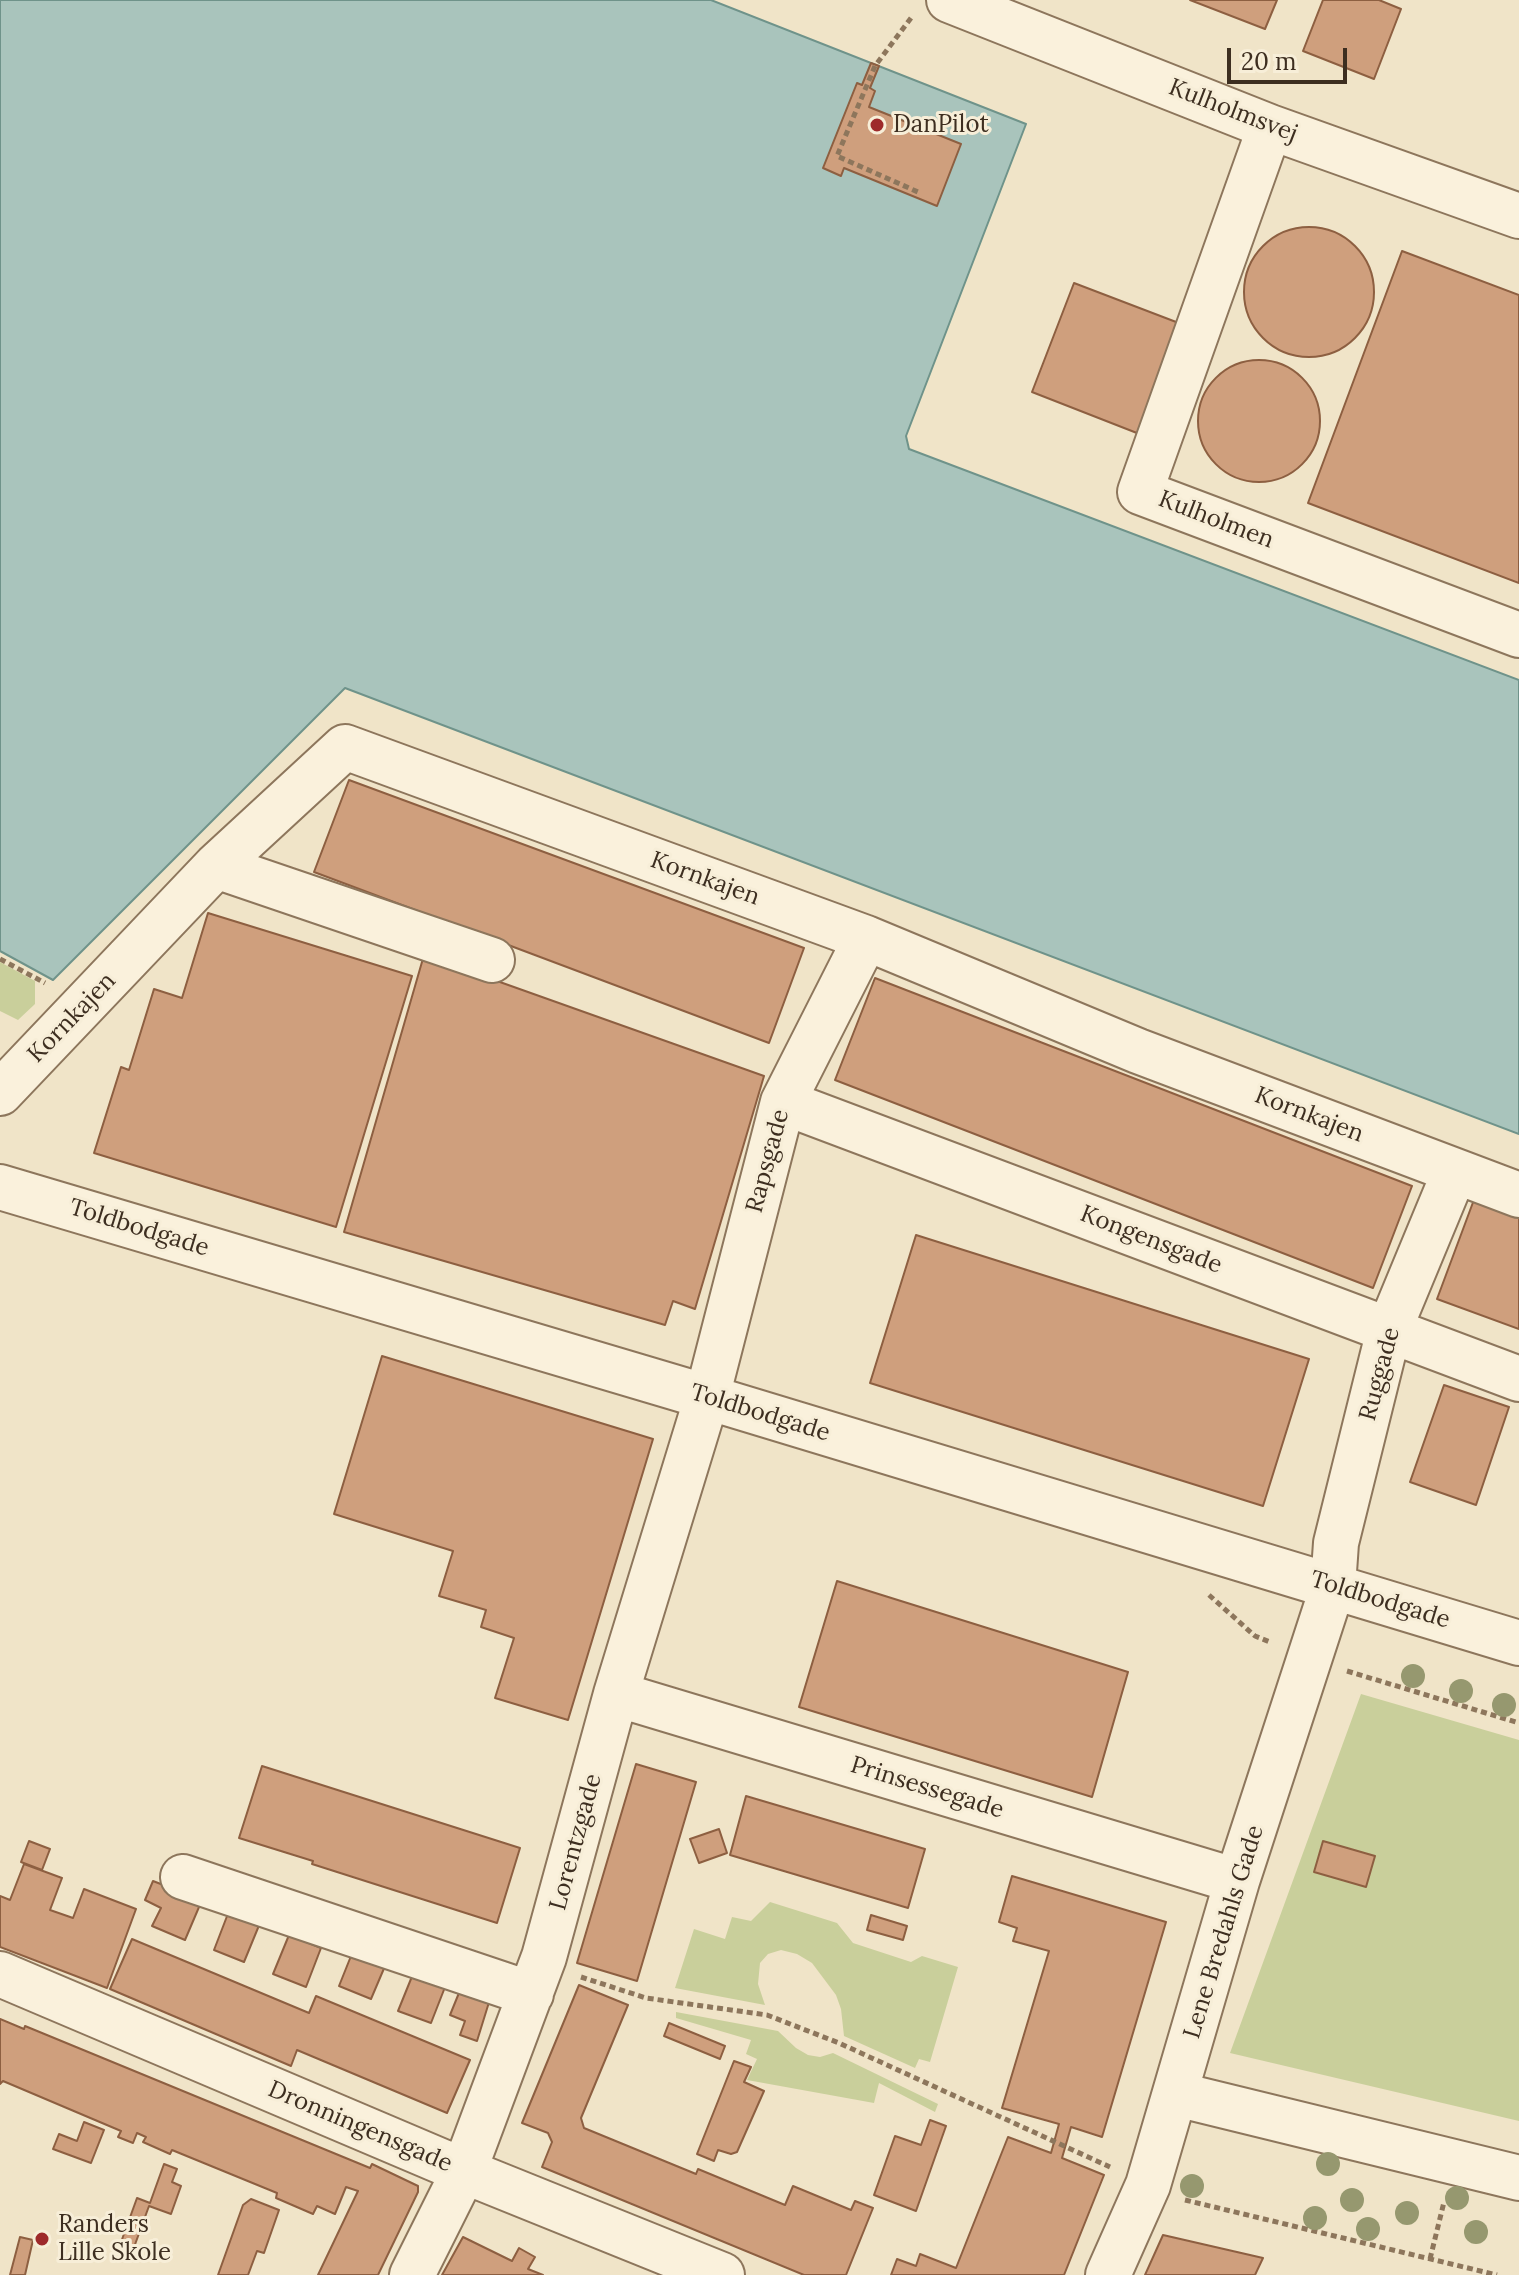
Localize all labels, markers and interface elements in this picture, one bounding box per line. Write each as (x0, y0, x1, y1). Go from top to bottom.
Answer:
scale bar (1231, 32, 1351, 82)
text: 20 m (1241, 46, 1297, 77)
street label: Kulholmsvej (1164, 73, 1302, 149)
place label: DanPilot (893, 111, 989, 139)
marker: DanPilot (868, 116, 886, 134)
street label: Kulholmen (1154, 485, 1278, 555)
street label: Kornkajen (646, 846, 764, 912)
street label: Kornkajen (22, 967, 122, 1069)
street label: Kornkajen (1251, 1081, 1367, 1149)
street label: Rapsgade (740, 1106, 796, 1216)
street label: Toldbodgade (66, 1193, 212, 1263)
street label: Kongensgade (1076, 1200, 1226, 1280)
street label: Ruggade (1354, 1324, 1406, 1424)
street label: Toldbodgade (687, 1378, 833, 1448)
street label: Toldbodgade (1307, 1565, 1453, 1635)
street label: Prinsessegade (847, 1751, 1007, 1825)
street label: Lorentzgade (544, 1771, 608, 1913)
street label: Lene Bredahls Gade (1178, 1822, 1270, 2042)
street label: Dronningensgade (263, 2075, 457, 2179)
place label: Randers Lille Skole (58, 2211, 171, 2267)
marker: Randers Lille Skole (33, 2230, 51, 2248)

